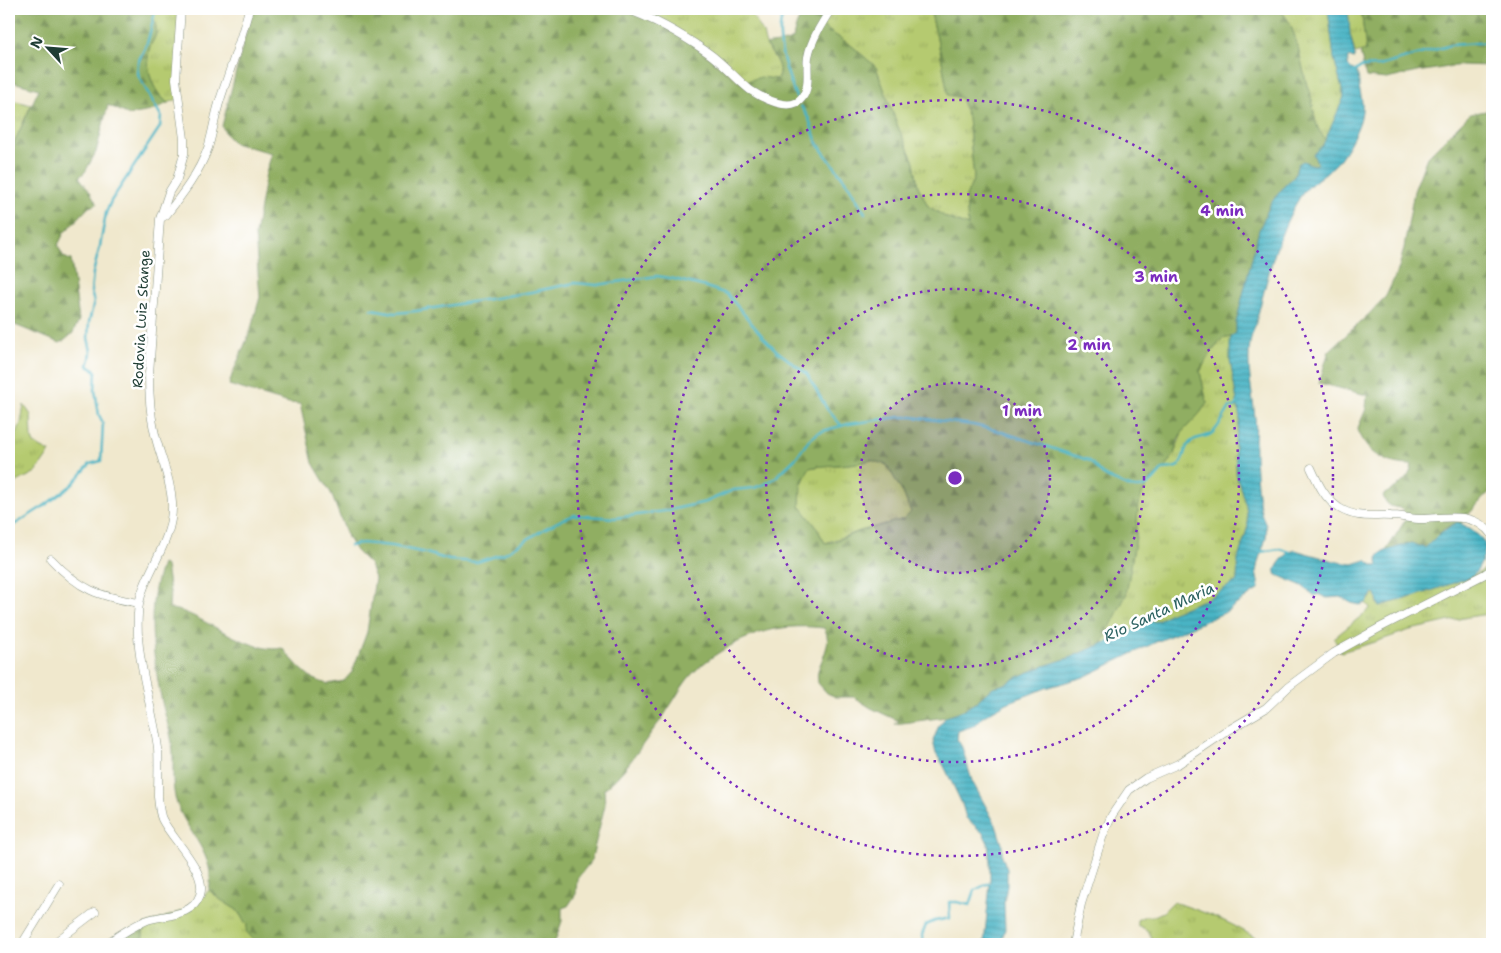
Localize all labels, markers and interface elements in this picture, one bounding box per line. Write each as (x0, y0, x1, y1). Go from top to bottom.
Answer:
north arrow (22, 22, 72, 72)
text: N (26, 33, 47, 51)
text: 4 min (1200, 201, 1244, 221)
street label: Rodovia Luiz Stange (128, 249, 154, 389)
text: 3 min (1134, 267, 1178, 287)
text: 2 min (1067, 335, 1111, 355)
text: 1 min (1002, 401, 1042, 421)
centre of rings (946, 469, 964, 487)
water label: Rio Santa Maria (1100, 578, 1218, 646)

